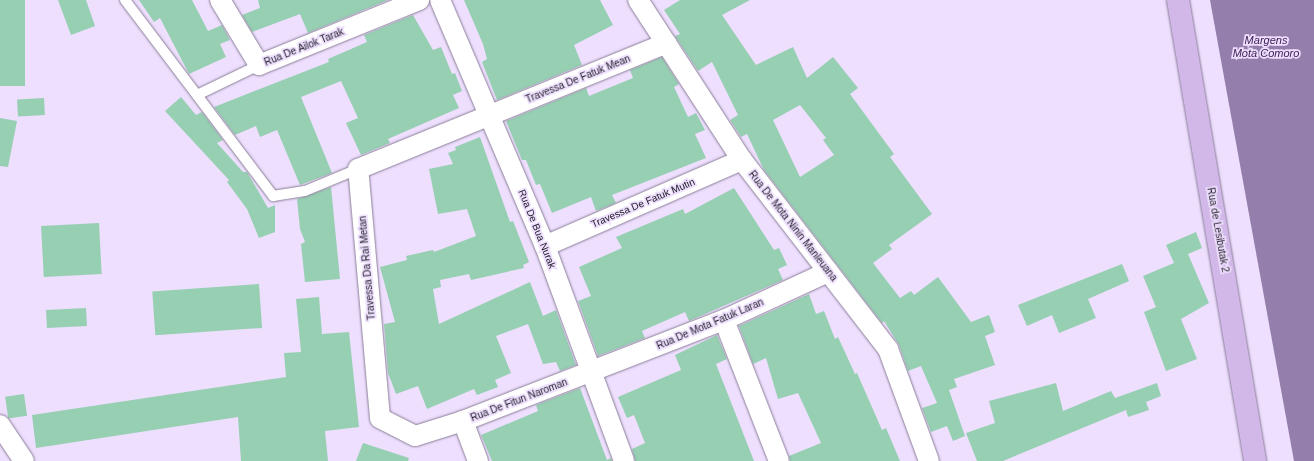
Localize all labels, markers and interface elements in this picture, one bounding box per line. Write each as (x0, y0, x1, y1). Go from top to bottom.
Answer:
street label: Rua De Ailok Tarak (262, 25, 346, 69)
water label: Margens Mota Comoro (1233, 34, 1299, 60)
street label: Travessa De Fatuk Mean (524, 52, 632, 106)
street label: Rua De Mota Ninin Manleuana (746, 168, 840, 284)
street label: Travessa De Fatuk Mutin (589, 176, 697, 230)
street label: Rua de Lesibutak 2 (1205, 187, 1231, 273)
street label: Rua De Bua Nurak (516, 188, 558, 270)
street label: Travessa Da Rai Metan (356, 215, 378, 321)
street label: Rua De Mota Fatuk Laran (655, 296, 765, 352)
street label: Rua De Fitun Naroman (469, 376, 569, 424)

